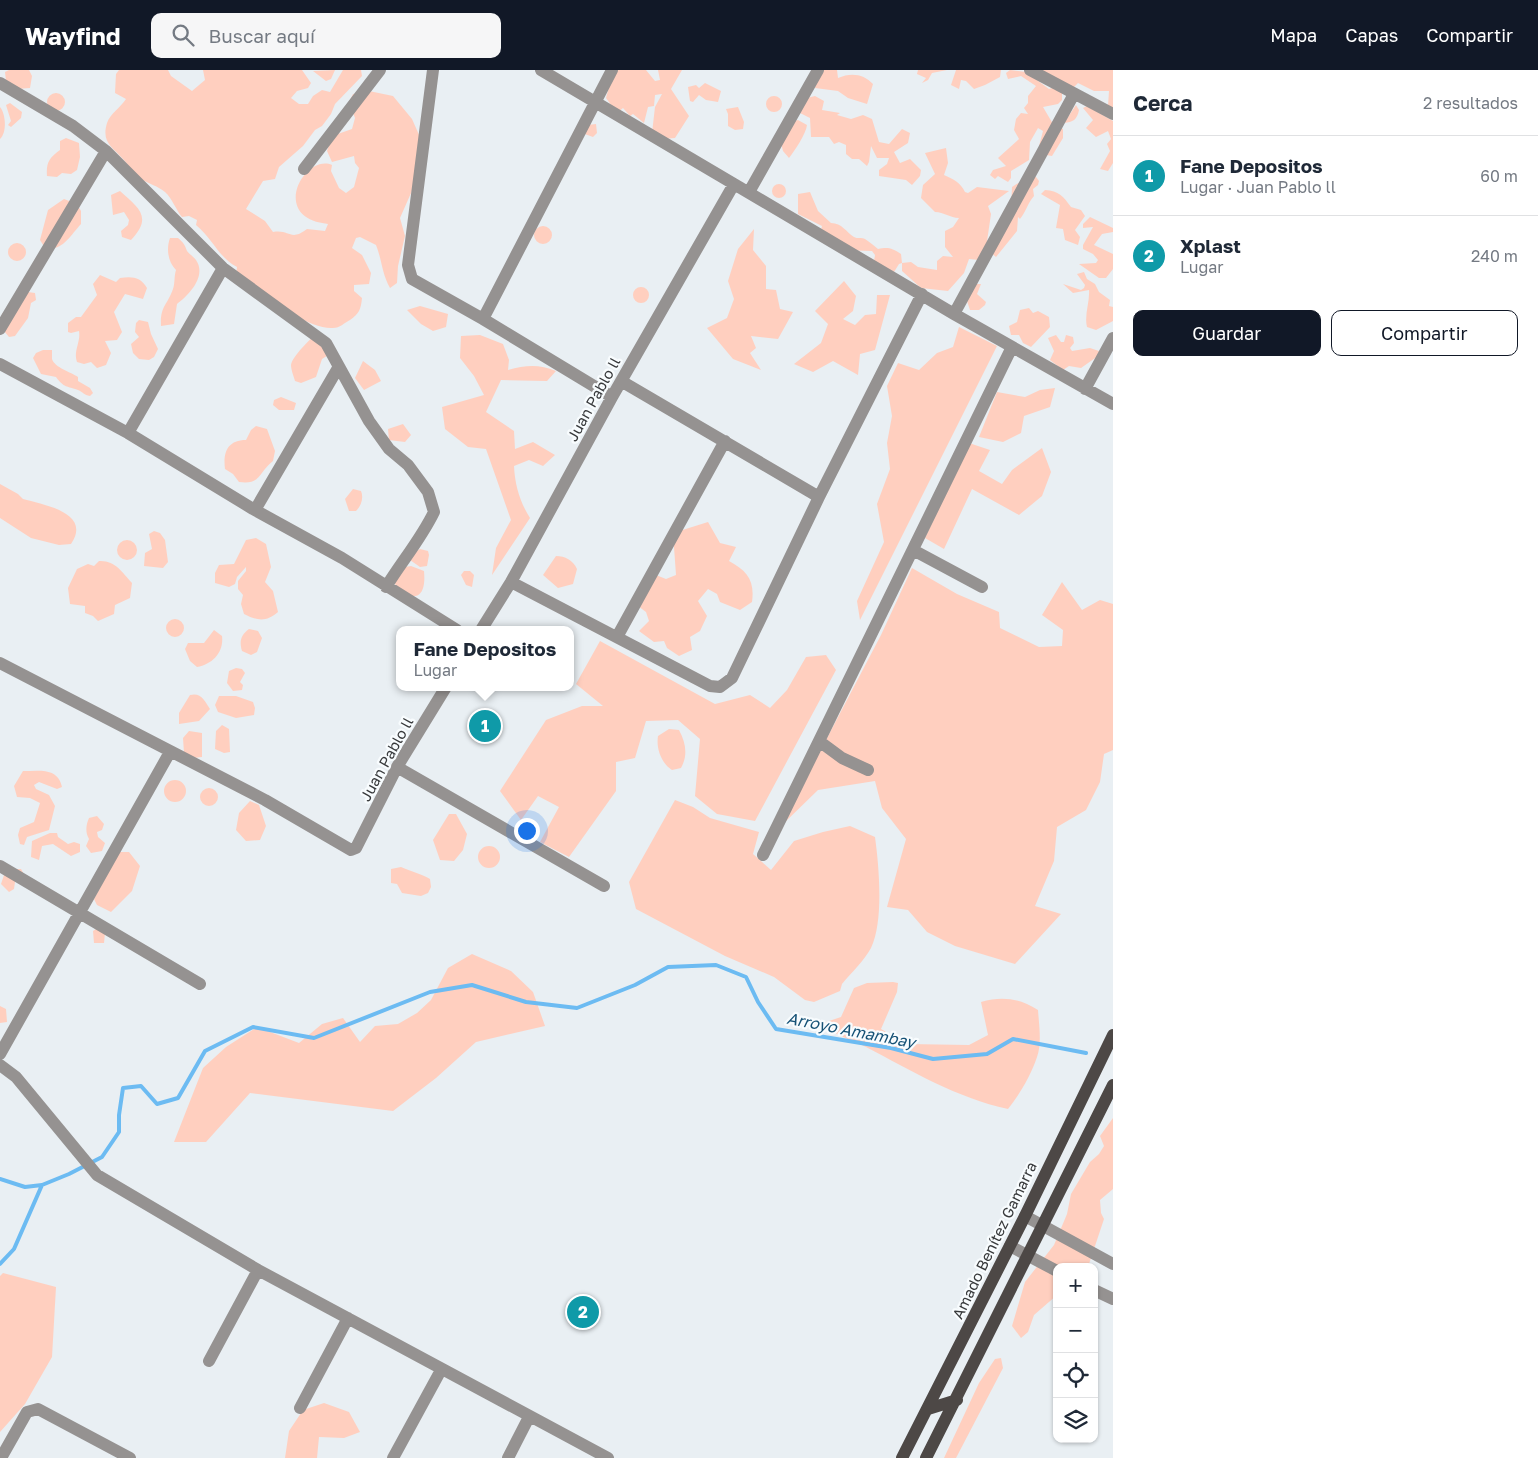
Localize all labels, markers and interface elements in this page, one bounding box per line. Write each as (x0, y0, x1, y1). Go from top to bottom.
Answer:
search box (151, 13, 501, 58)
text: Wayfind (25, 21, 121, 50)
icon: search (169, 21, 197, 49)
text: Buscar aquí (209, 24, 315, 47)
text: Mapa (1270, 24, 1317, 46)
text: Capas (1345, 24, 1398, 46)
text: Compartir (1426, 24, 1513, 46)
text: Cerca (1133, 90, 1192, 116)
text: 2 resultados (1423, 93, 1518, 113)
text: Fane Depositos (1180, 154, 1323, 177)
text: 1 (1145, 166, 1153, 186)
text: 60 m (1480, 166, 1518, 186)
text: Lugar · Juan Pablo ll (1180, 177, 1336, 197)
text: Xplast (1180, 234, 1241, 257)
text: 2 (1144, 246, 1154, 266)
text: 240 m (1471, 246, 1518, 266)
text: Lugar (1180, 257, 1224, 277)
button: Guardar (1133, 310, 1321, 356)
button: Compartir (1331, 310, 1518, 356)
street label: Juan Pablo ll (563, 354, 624, 444)
popup (396, 626, 574, 691)
text: Fane Depositos (414, 637, 556, 660)
text: Lugar (414, 660, 457, 680)
pin: 1 (469, 707, 501, 745)
street label: Juan Pablo ll (356, 714, 417, 804)
your location (514, 818, 540, 844)
water label: Arroyo Amambay (785, 1008, 919, 1053)
street label: Amado Benítez Gamarra (948, 1158, 1040, 1322)
map controls (1053, 1263, 1098, 1443)
button: + (1053, 1263, 1098, 1308)
pin: 2 (567, 1293, 599, 1331)
button: − (1053, 1308, 1098, 1353)
button: locate (1053, 1353, 1098, 1398)
button: layers (1053, 1398, 1098, 1443)

